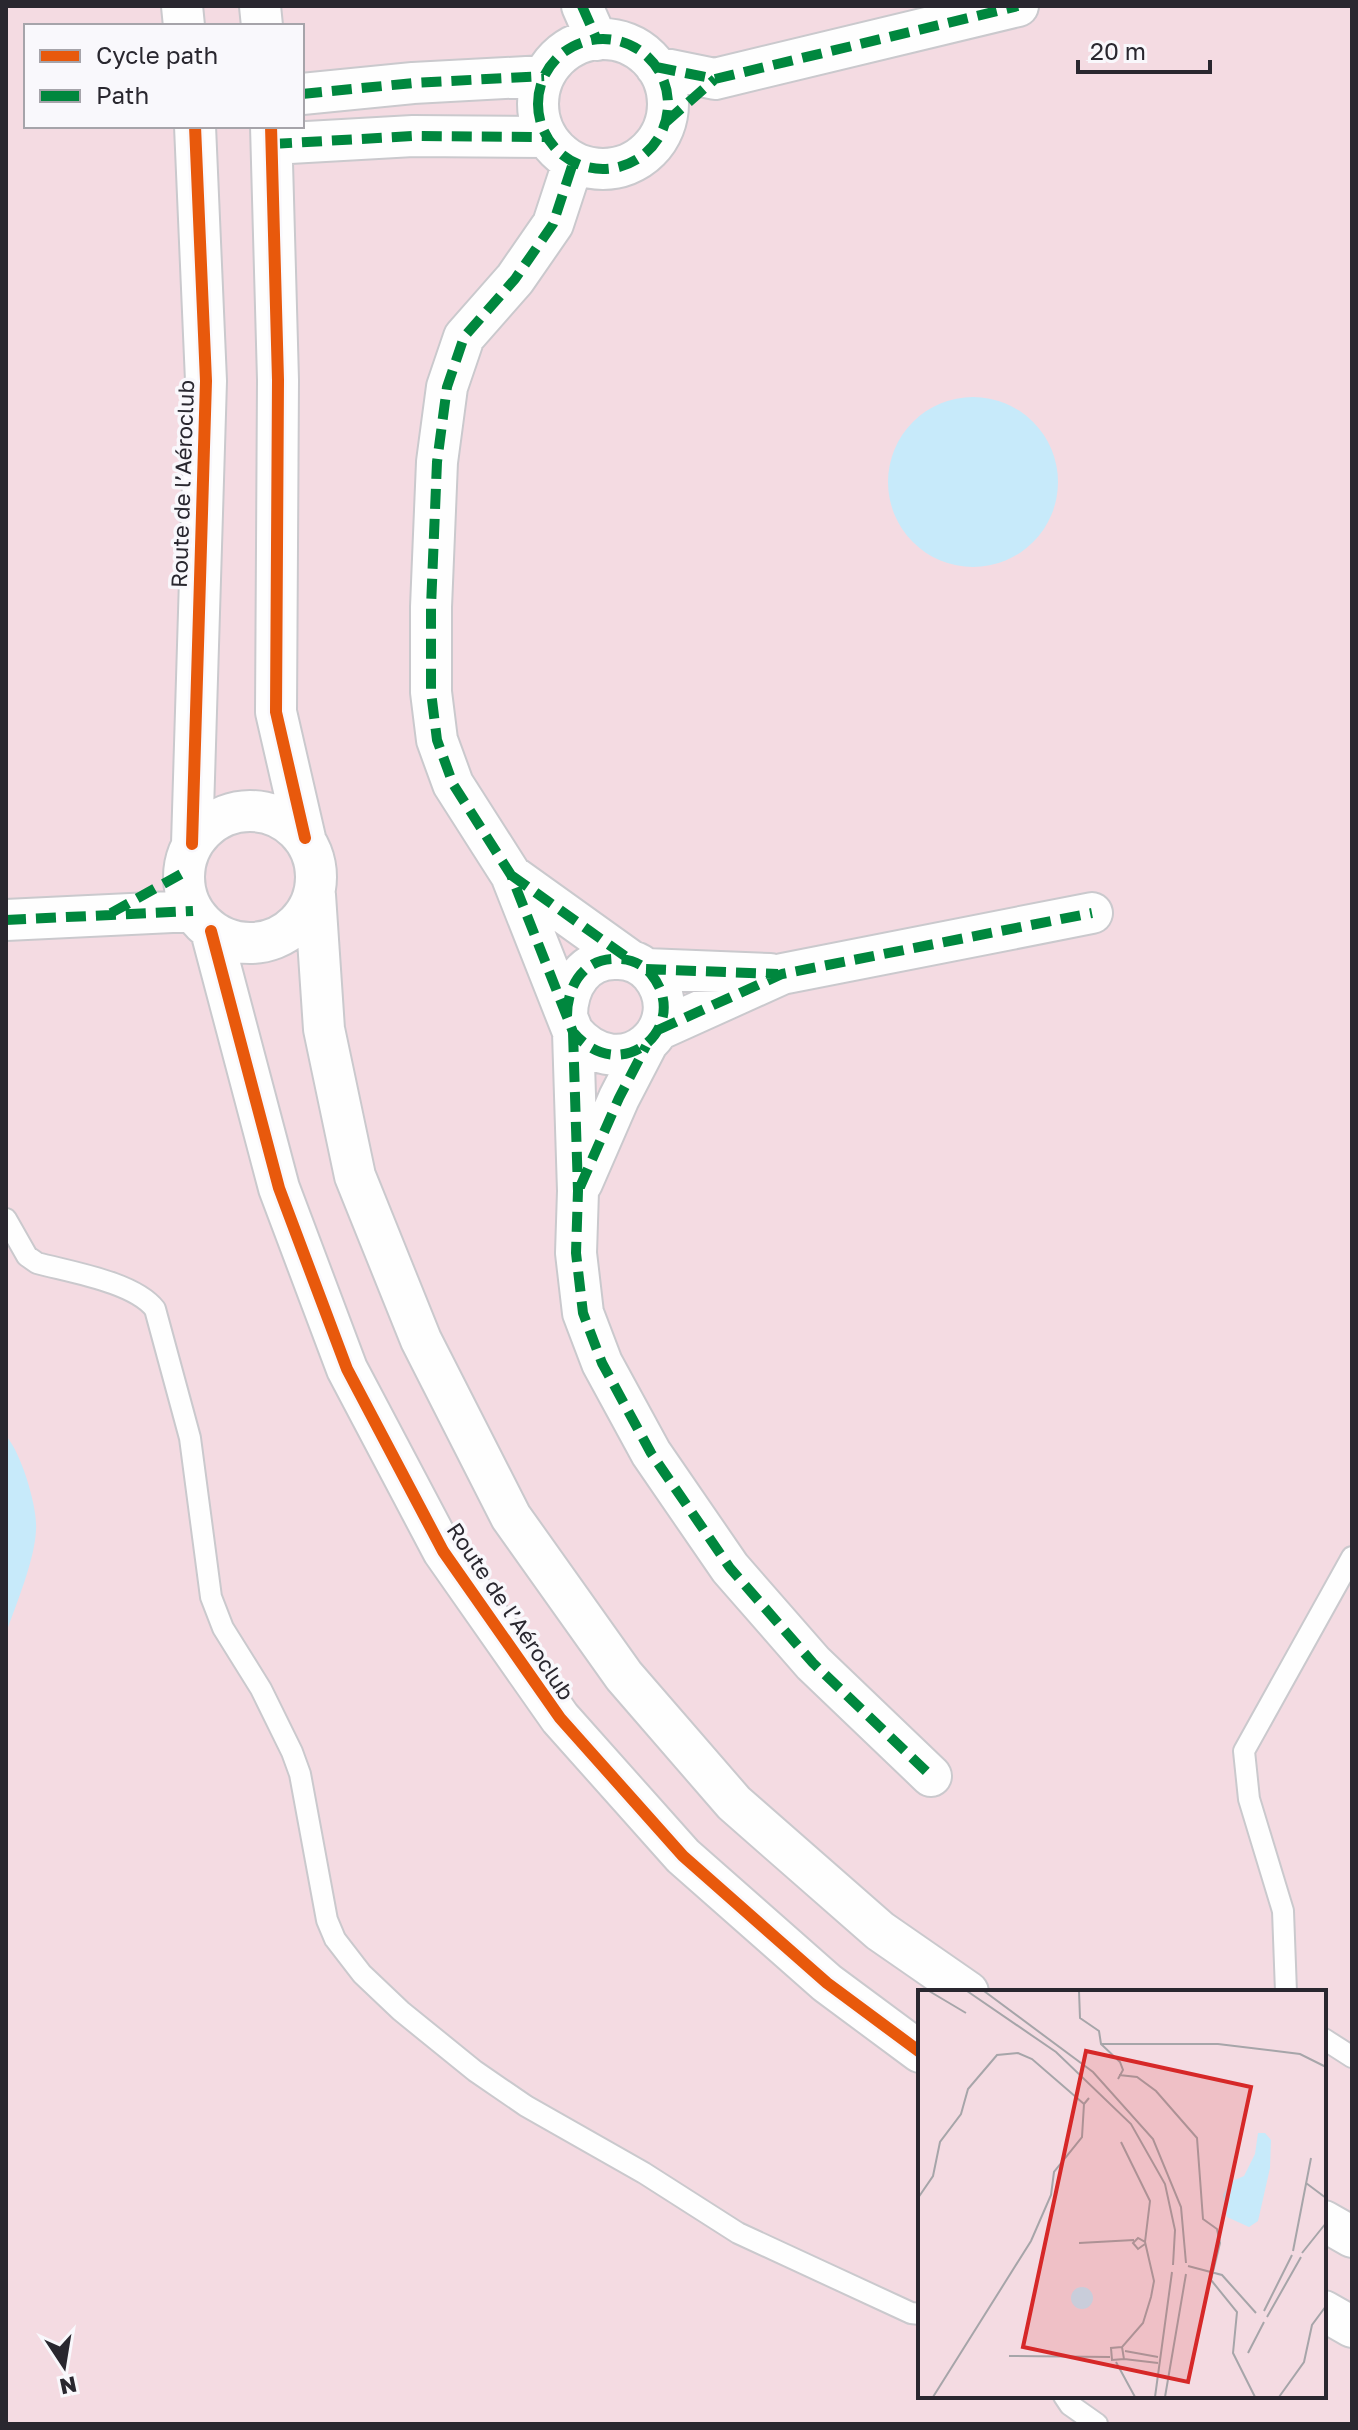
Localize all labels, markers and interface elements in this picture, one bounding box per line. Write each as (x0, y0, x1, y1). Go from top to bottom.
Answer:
legend (24, 24, 304, 128)
scale bar (1078, 24, 1210, 74)
text: 20 m (1090, 36, 1146, 65)
text: Cycle path (96, 40, 218, 69)
text: Path (96, 80, 149, 109)
street label: Route de l’Aéroclub (165, 380, 199, 588)
street label: Route de l’Aéroclub (442, 1517, 580, 1705)
inset map (918, 1990, 1326, 2398)
north arrow (24, 2326, 104, 2406)
text: N (57, 2371, 79, 2401)

